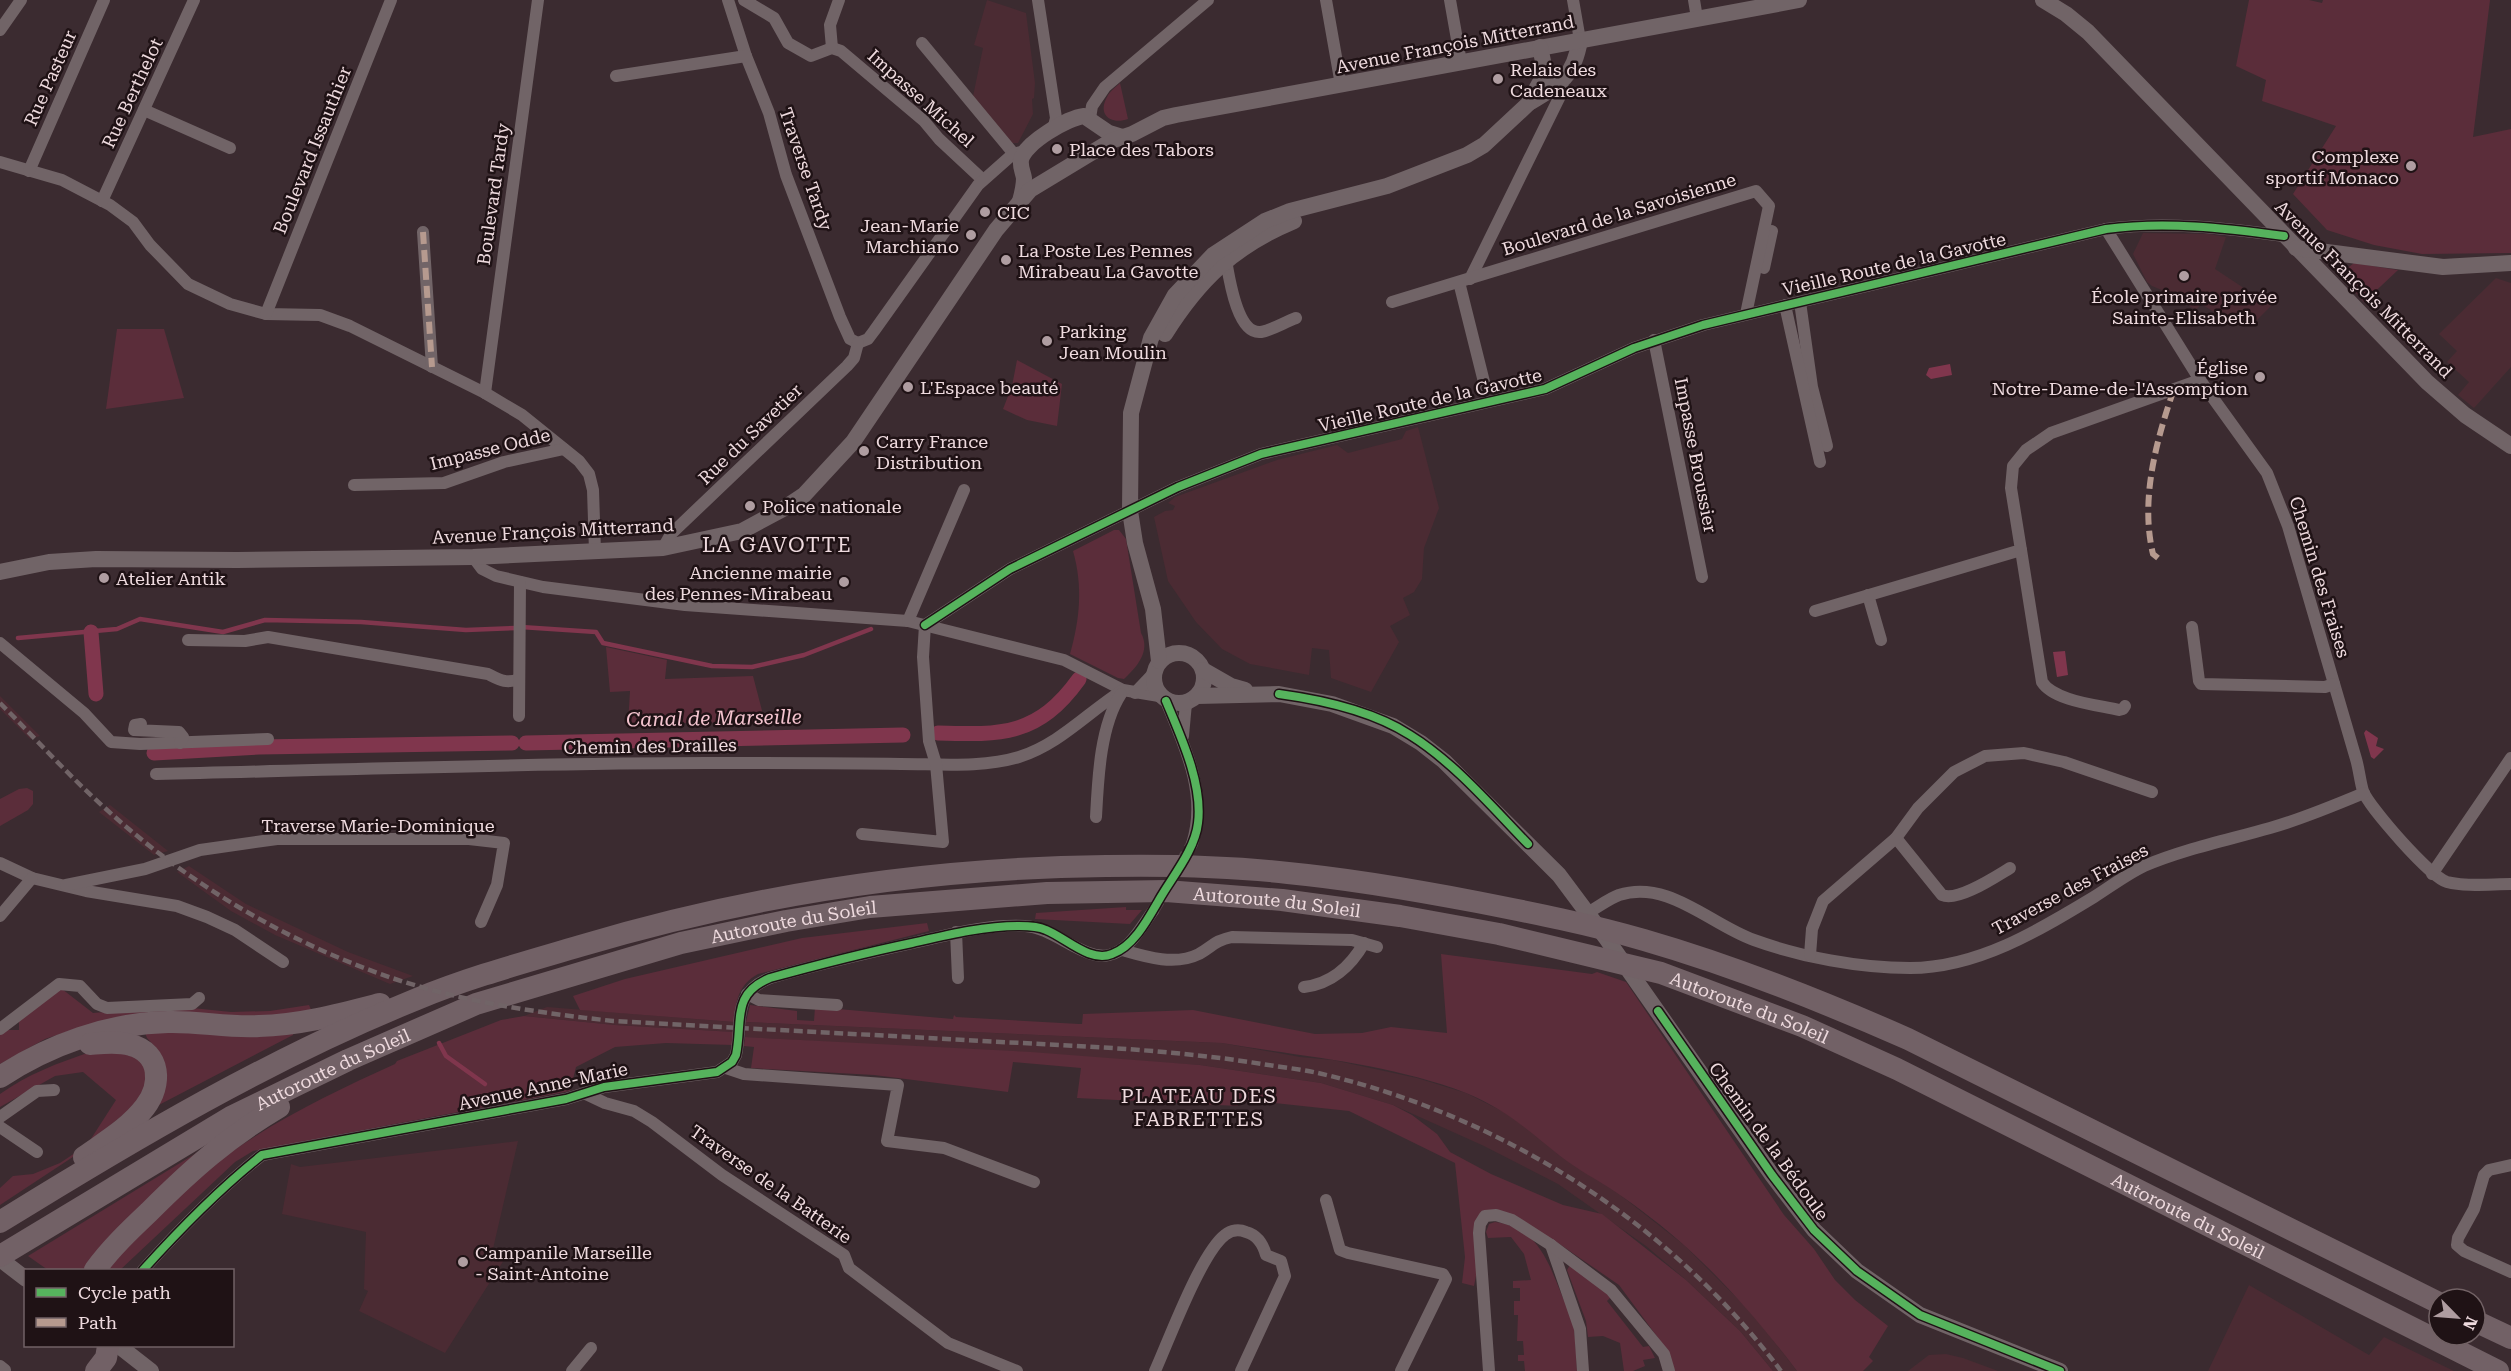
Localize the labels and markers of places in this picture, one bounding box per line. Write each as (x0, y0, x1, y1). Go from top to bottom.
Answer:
place label: Relais des Cadeneaux (1510, 59, 1607, 101)
marker: Relais des Cadeneaux (1491, 72, 1505, 86)
place label: Place des Tabors (1069, 139, 1214, 160)
marker: Place des Tabors (1050, 142, 1064, 156)
place label: Complexe sportif Monaco (2266, 146, 2399, 188)
marker: Complexe sportif Monaco (2404, 159, 2418, 173)
place label: CIC (997, 202, 1030, 223)
marker: CIC (978, 205, 992, 219)
place label: Jean-Marie Marchiano (860, 215, 959, 257)
marker: Jean-Marie Marchiano (964, 228, 978, 242)
place label: La Poste Les Pennes Mirabeau La Gavotte (1018, 240, 1198, 282)
marker: La Poste Les Pennes Mirabeau La Gavotte (999, 253, 1013, 267)
marker: École primaire privée Sainte-Elisabeth (2177, 269, 2191, 283)
place label: École primaire privée Sainte-Elisabeth (2091, 286, 2277, 328)
place label: Parking Jean Moulin (1059, 321, 1167, 363)
marker: Parking Jean Moulin (1040, 334, 1054, 348)
place label: Église Notre-Dame-de-l'Assomption (1992, 357, 2248, 399)
marker: Église Notre-Dame-de-l'Assomption (2253, 370, 2267, 384)
place label: L'Espace beauté (920, 377, 1059, 398)
marker: L'Espace beauté (901, 380, 915, 394)
place label: Carry France Distribution (876, 431, 988, 473)
marker: Carry France Distribution (857, 444, 871, 458)
place label: Police nationale (762, 496, 902, 517)
marker: Police nationale (743, 499, 757, 513)
place label: Ancienne mairie des Pennes-Mirabeau (645, 562, 832, 604)
place label: Atelier Antik (116, 568, 226, 589)
marker: Atelier Antik (97, 571, 111, 585)
marker: Ancienne mairie des Pennes-Mirabeau (837, 575, 851, 589)
place label: Campanile Marseille - Saint-Antoine (475, 1242, 652, 1284)
marker: Campanile Marseille - Saint-Antoine (456, 1255, 470, 1269)

